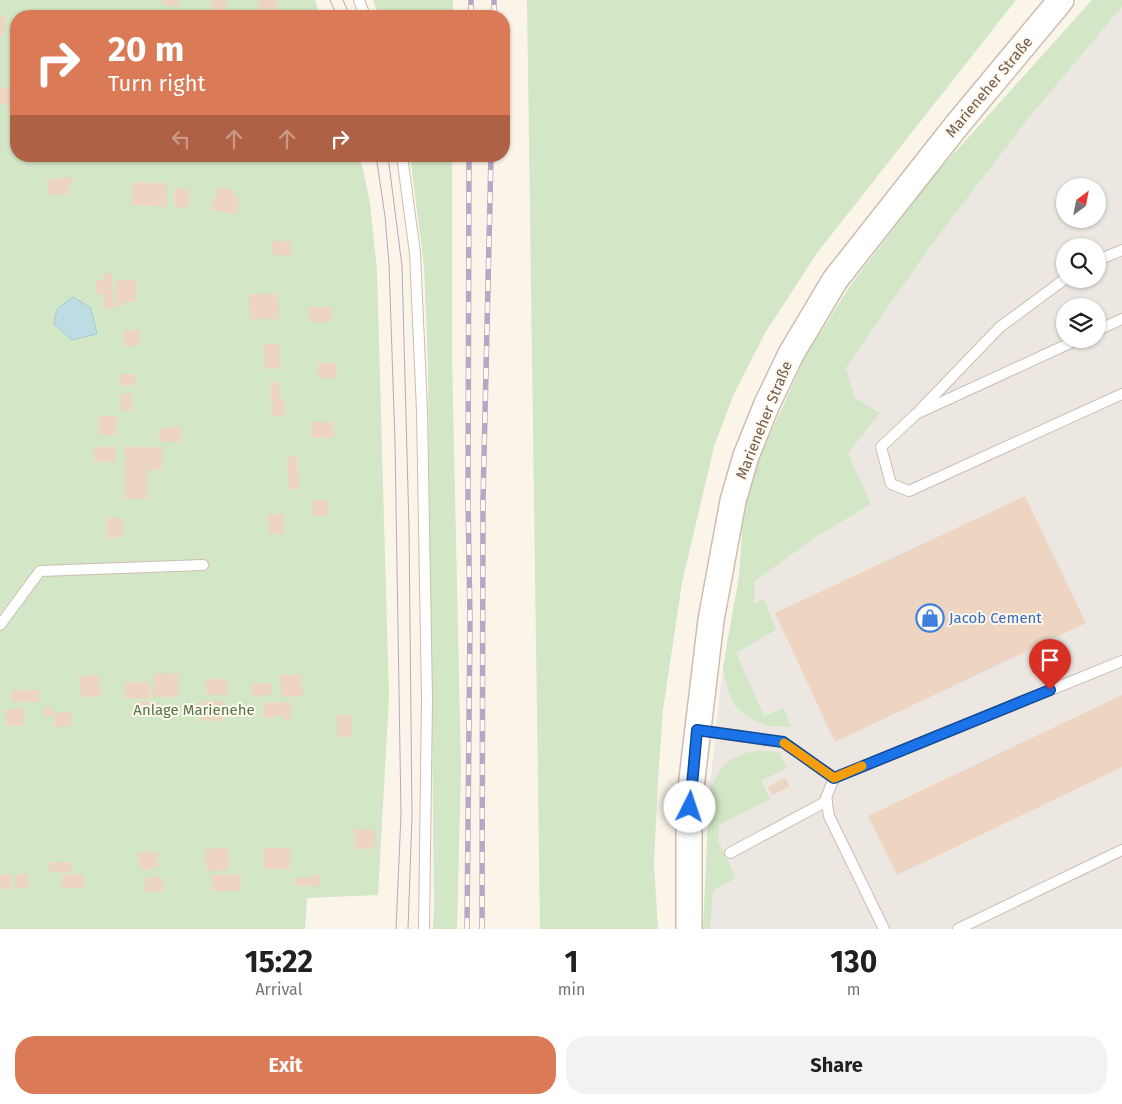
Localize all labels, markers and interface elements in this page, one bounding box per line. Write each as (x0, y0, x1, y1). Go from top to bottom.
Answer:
text: 20 m (108, 28, 184, 70)
icon: right (25, 30, 90, 95)
street label: Marieneher Straße (942, 33, 1036, 141)
text: Turn right (108, 70, 205, 97)
icon: left (167, 125, 195, 153)
icon: ahead (220, 125, 248, 153)
icon: ahead (273, 125, 301, 153)
icon: right (326, 125, 354, 153)
north arrow (1056, 178, 1106, 228)
map controls (1056, 178, 1106, 348)
button: search (1056, 238, 1106, 288)
button: layers (1056, 298, 1106, 348)
street label: Marieneher Straße (732, 358, 796, 482)
shop icon: Jacob Cement (915, 603, 945, 633)
place label: Jacob Cement (949, 609, 1042, 627)
pin (1029, 639, 1071, 690)
icon: arrive (1036, 646, 1064, 674)
park label: Anlage Marienehe (133, 701, 255, 719)
position arrow (663, 780, 715, 832)
text: 15:22 (245, 944, 313, 980)
text: 1 (565, 944, 579, 980)
text: 130 (830, 944, 877, 980)
text: Arrival (255, 980, 302, 999)
text: min (558, 980, 585, 999)
text: m (847, 980, 861, 999)
button: Exit (15, 1036, 556, 1094)
button: Share (566, 1036, 1107, 1094)

